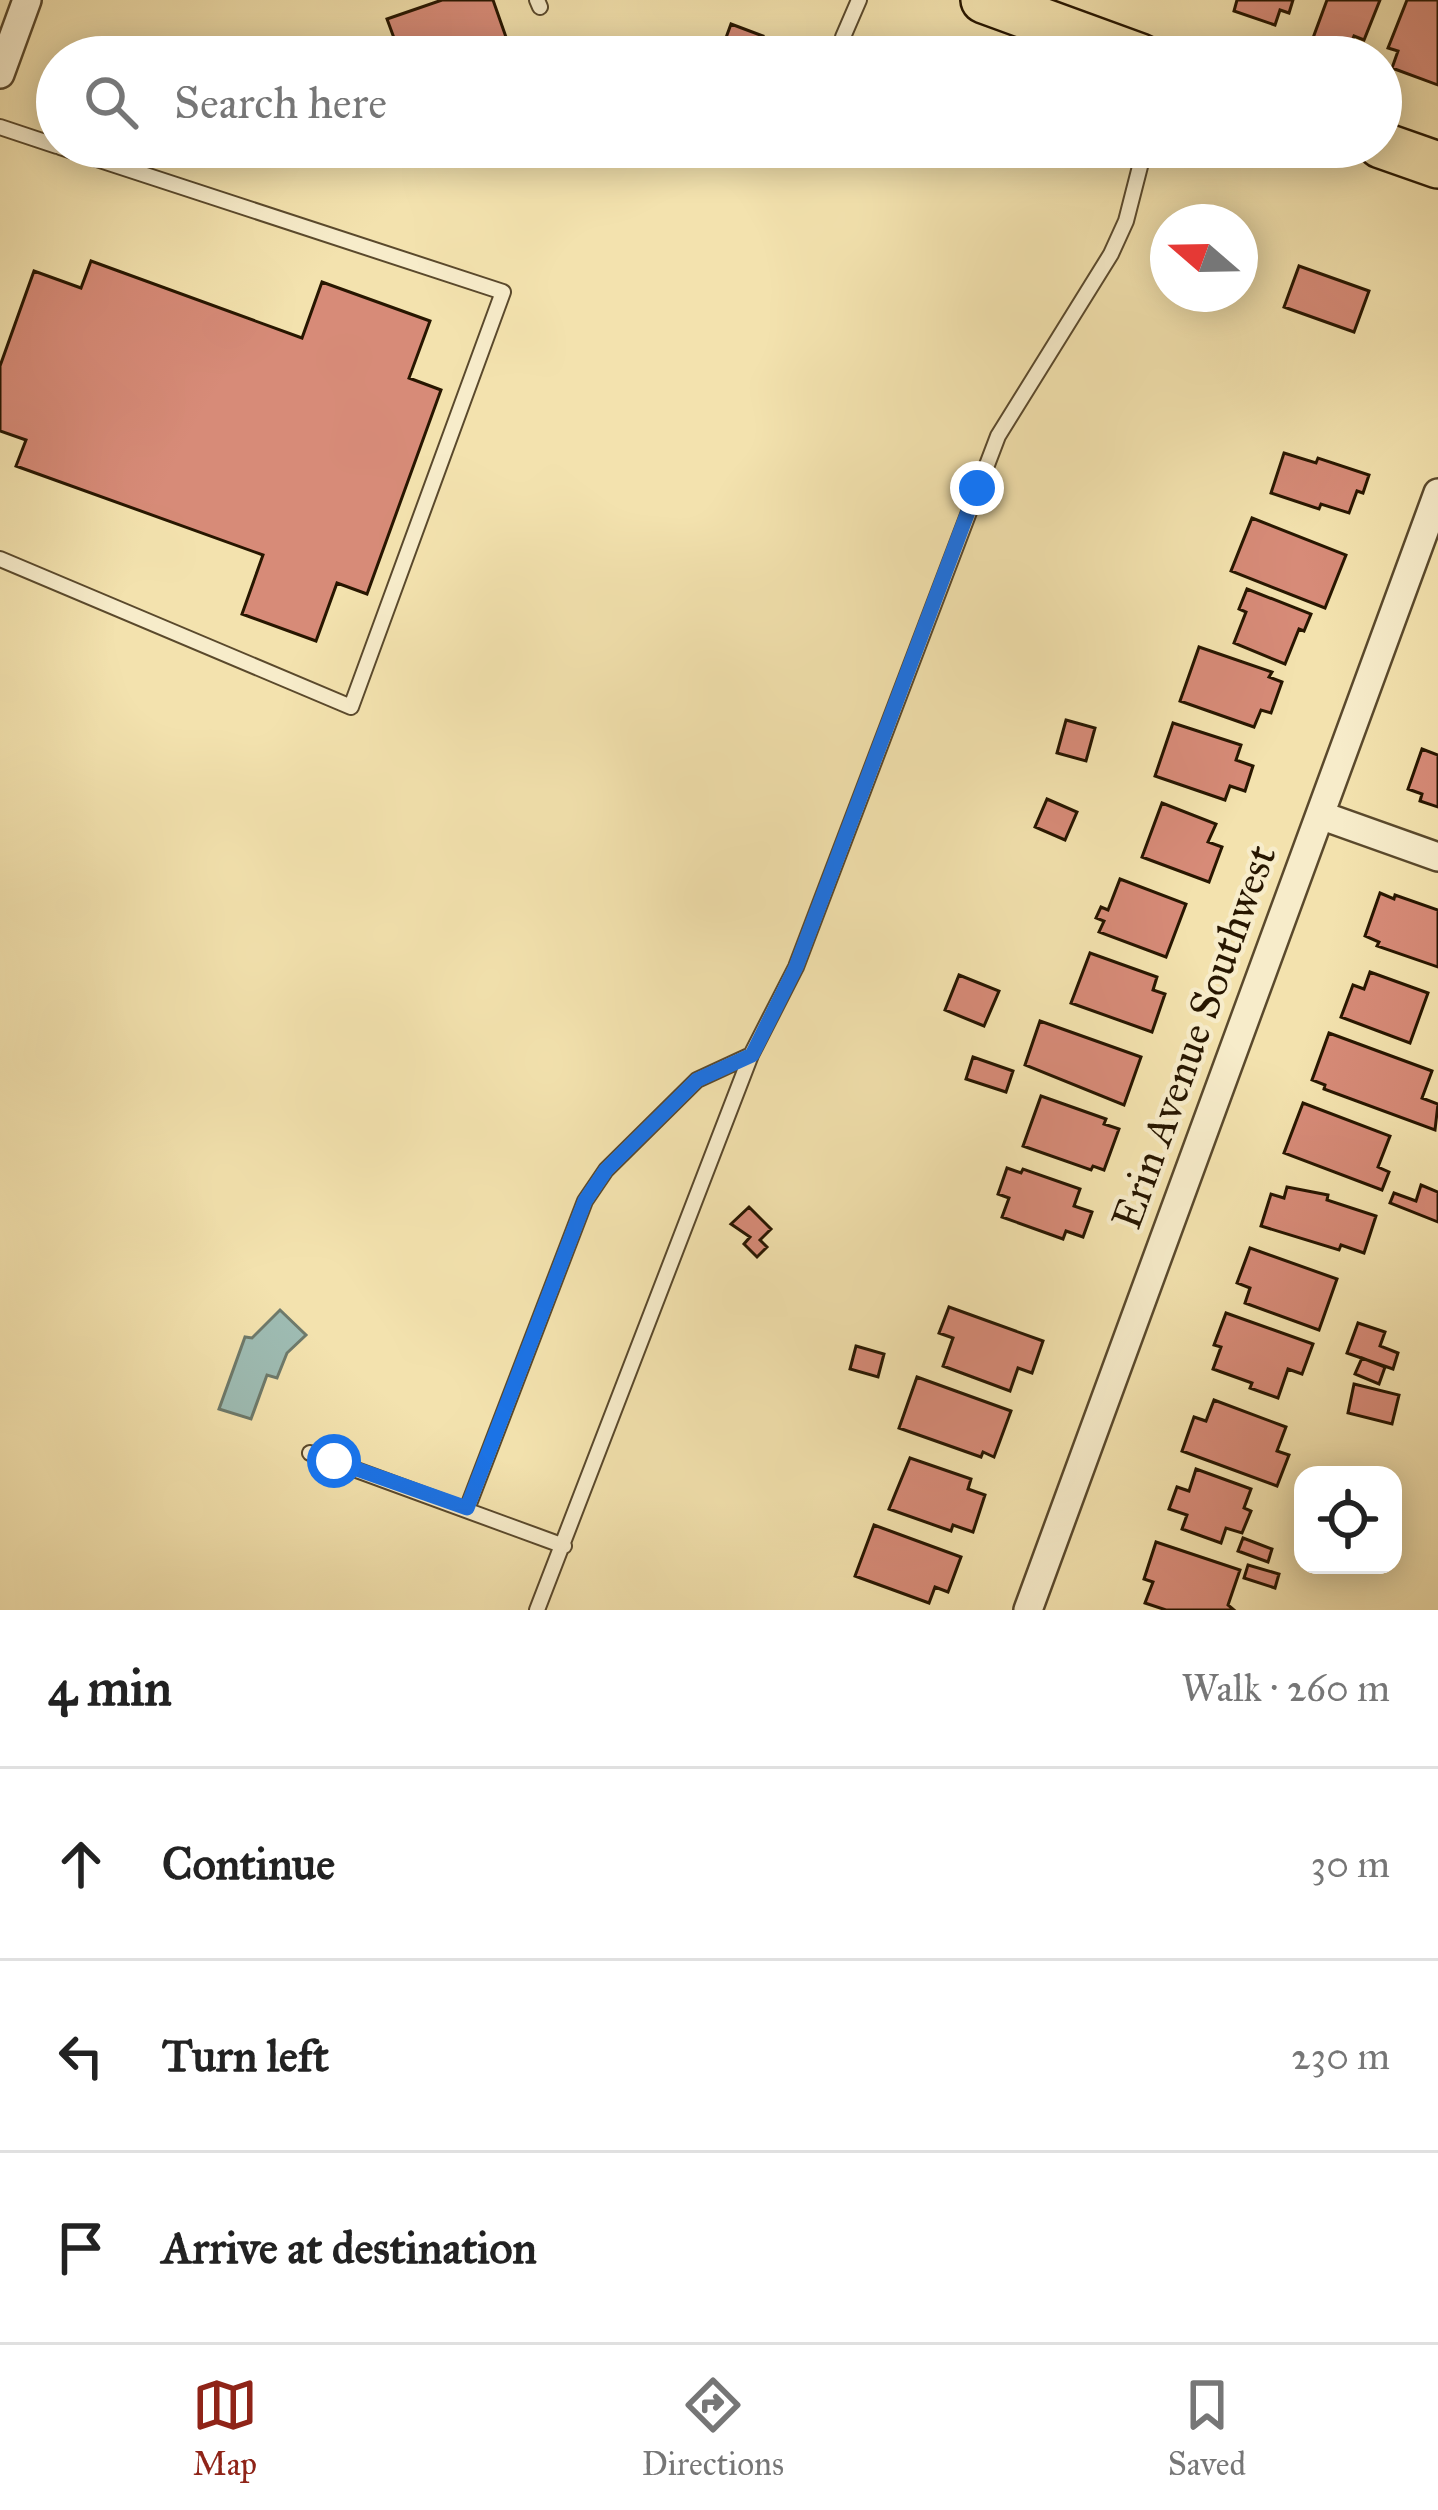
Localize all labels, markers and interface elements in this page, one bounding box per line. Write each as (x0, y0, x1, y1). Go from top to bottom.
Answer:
search box (36, 36, 1402, 168)
icon: search (78, 69, 144, 135)
text: Search here (174, 75, 387, 130)
north arrow (1150, 204, 1258, 312)
route end (950, 461, 1004, 515)
street label: Erin Avenue Southwest (1100, 838, 1288, 1236)
route start (307, 1434, 361, 1488)
map controls (1294, 1466, 1402, 1574)
button: locate (1294, 1466, 1402, 1574)
text: 4 min (48, 1657, 172, 1719)
text: Walk · 260 m (1181, 1664, 1390, 1712)
icon: ahead (48, 1831, 114, 1897)
text: Continue (162, 1836, 335, 1891)
text: 30 m (1311, 1840, 1390, 1888)
icon: left (48, 2023, 114, 2089)
text: Turn left (162, 2028, 329, 2083)
text: 230 m (1291, 2032, 1390, 2080)
icon: arrive (48, 2215, 114, 2281)
text: Arrive at destination (162, 2220, 537, 2275)
tab: Map (192, 2372, 258, 2484)
tab: Directions (642, 2372, 784, 2484)
tab: Saved (1168, 2372, 1246, 2484)

